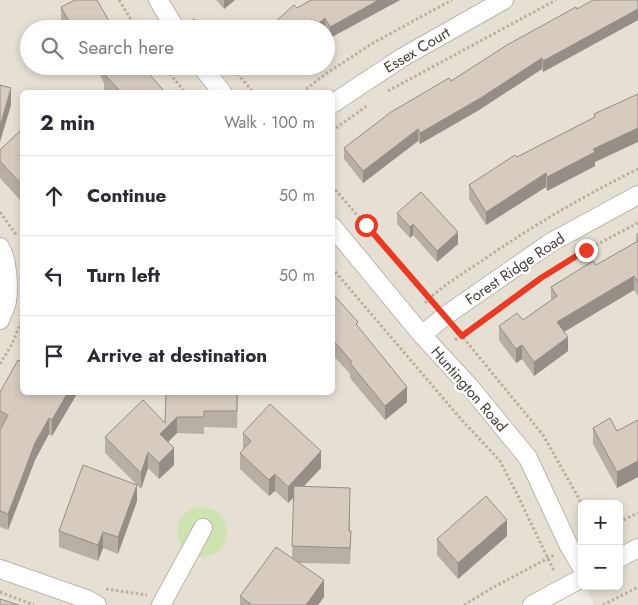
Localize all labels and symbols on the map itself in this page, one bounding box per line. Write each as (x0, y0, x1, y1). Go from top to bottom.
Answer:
street label: Essex Court (380, 21, 455, 78)
route start (355, 214, 378, 237)
street label: Forest Ridge Road (461, 227, 569, 311)
route end (575, 239, 598, 262)
street label: Huntington Road (426, 341, 512, 437)

